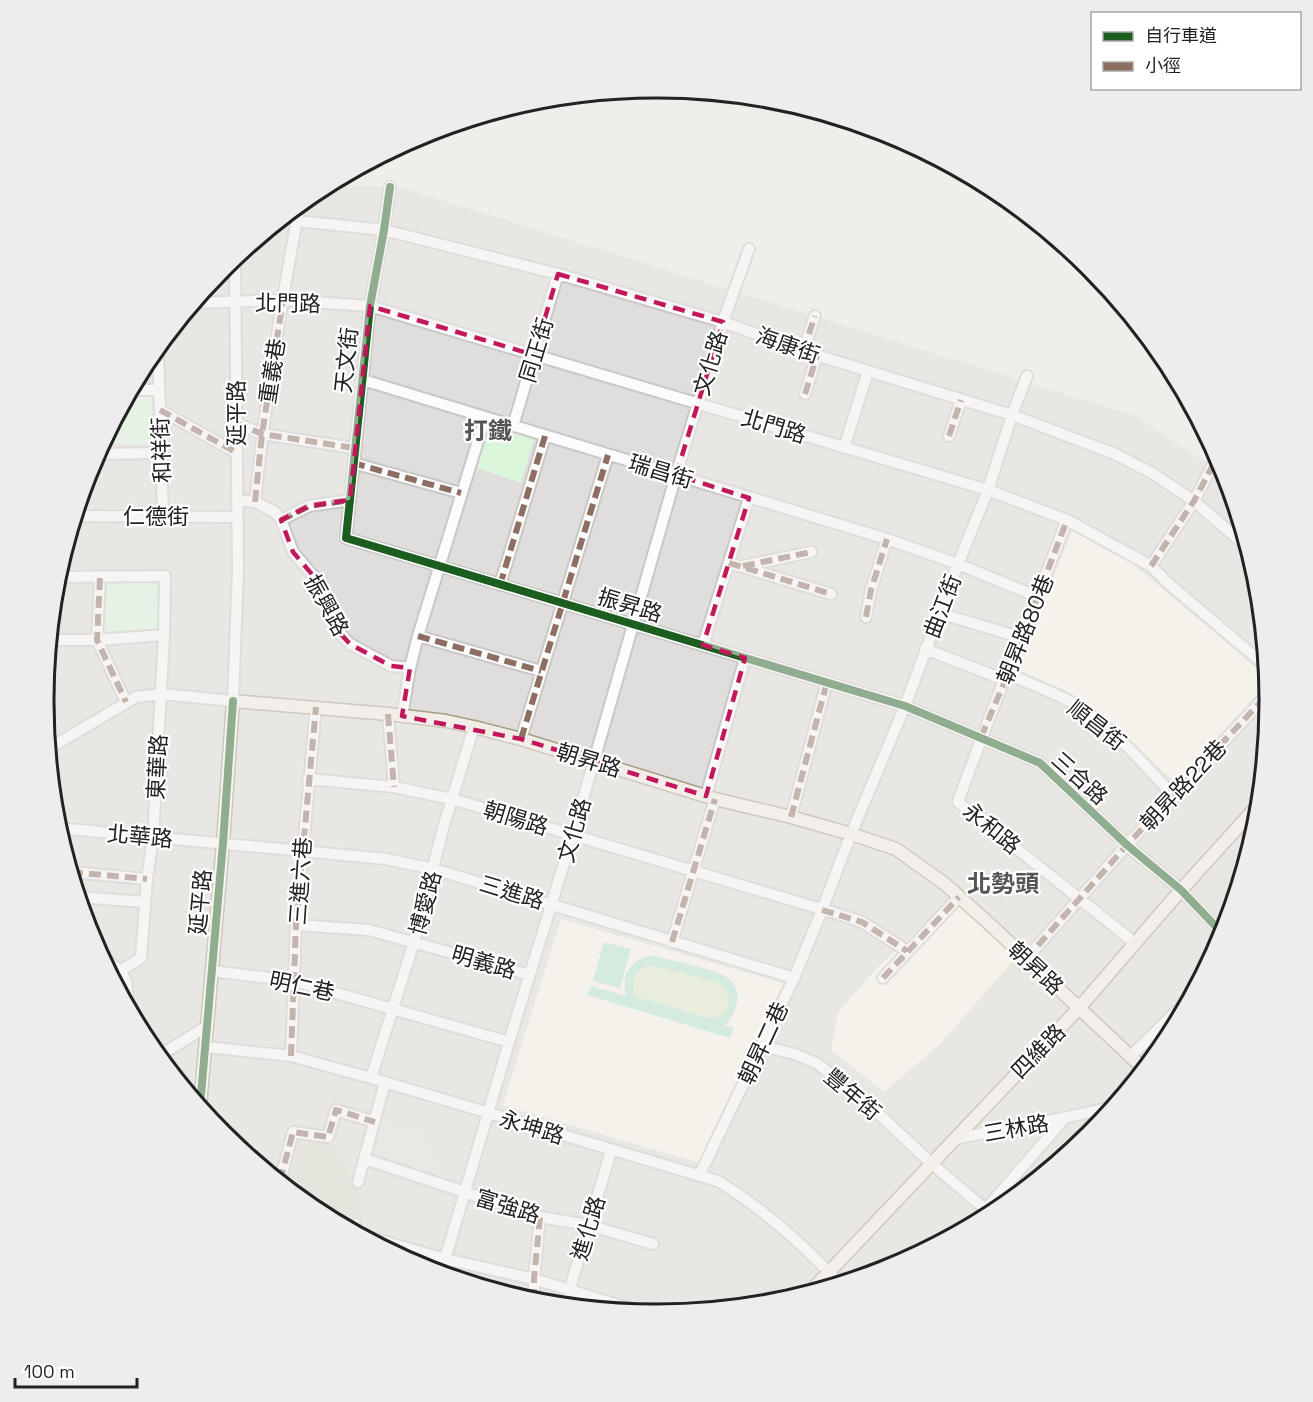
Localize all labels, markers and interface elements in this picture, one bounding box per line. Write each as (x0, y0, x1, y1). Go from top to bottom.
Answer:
legend (1091, 12, 1301, 90)
text: 自行車道 (1145, 24, 1217, 47)
text: 小徑 (1145, 54, 1181, 77)
street label: 北門路 (255, 288, 321, 318)
street label: 同正街 (513, 314, 559, 386)
street label: 海康街 (752, 321, 824, 369)
street label: 天文街 (329, 326, 363, 394)
street label: 文化路 (687, 327, 733, 399)
street label: 重義巷 (253, 336, 291, 406)
street label: 延平路 (222, 380, 250, 446)
street label: 北門路 (738, 403, 810, 449)
district label: 打鐵 (464, 415, 512, 446)
street label: 和祥街 (146, 417, 176, 483)
street label: 瑞昌街 (625, 448, 697, 494)
street label: 仁德街 (123, 502, 189, 530)
street label: 振興路 (299, 569, 355, 641)
street label: 曲江街 (917, 570, 967, 642)
street label: 朝昇路80巷 (990, 570, 1060, 688)
street label: 振昇路 (594, 582, 666, 628)
street label: 順昌街 (1062, 694, 1132, 756)
street label: 東華路 (141, 733, 173, 801)
street label: 朝昇路22巷 (1134, 734, 1232, 836)
street label: 朝昇路 (553, 737, 625, 783)
street label: 三合路 (1046, 746, 1114, 810)
street label: 文化路 (551, 794, 597, 866)
street label: 朝陽路 (480, 795, 552, 841)
street label: 永和路 (958, 796, 1026, 860)
street label: 北華路 (106, 819, 174, 853)
street label: 三進六巷 (283, 836, 317, 926)
street label: 博愛路 (403, 867, 447, 939)
street label: 延平路 (183, 868, 217, 936)
district label: 北勢頭 (967, 868, 1039, 899)
street label: 三進路 (476, 869, 548, 915)
street label: 朝昇路 (1002, 935, 1070, 1001)
street label: 明義路 (448, 939, 520, 985)
street label: 明仁巷 (267, 965, 337, 1007)
street label: 朝昇二巷 (732, 997, 794, 1089)
street label: 四維路 (1005, 1018, 1071, 1084)
street label: 豐年街 (819, 1062, 887, 1126)
street label: 永坤路 (496, 1104, 568, 1150)
street label: 三林路 (981, 1108, 1051, 1148)
street label: 富強路 (472, 1183, 544, 1229)
street label: 進化路 (565, 1192, 611, 1264)
scale bar (15, 1351, 136, 1389)
text: 100 m (24, 1360, 75, 1383)

